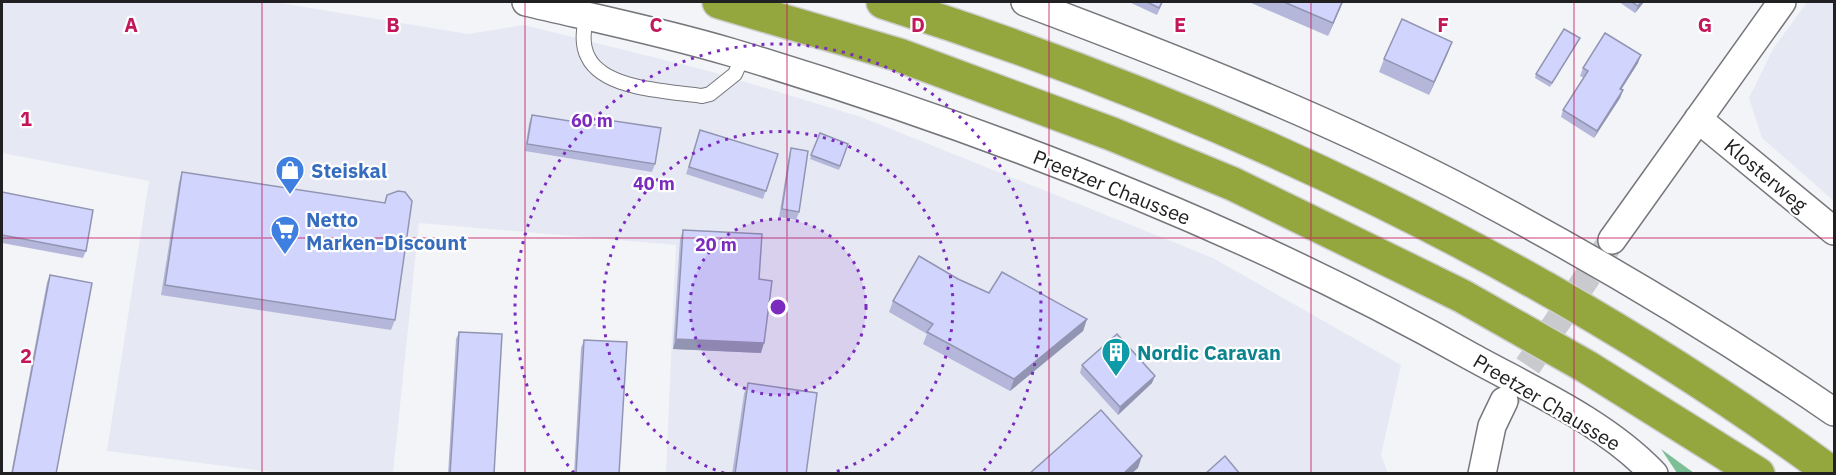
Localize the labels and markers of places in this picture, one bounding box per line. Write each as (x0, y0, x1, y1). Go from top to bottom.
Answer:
shop icon: Steiskal (274, 154, 306, 196)
place label: Steiskal (311, 157, 387, 184)
place label: Netto Marken-Discount (306, 206, 467, 256)
supermarket icon: Netto Marken-Discount (269, 214, 301, 256)
centre of rings (768, 297, 788, 317)
building icon: Nordic Caravan (1100, 336, 1132, 378)
place label: Nordic Caravan (1137, 339, 1281, 366)

